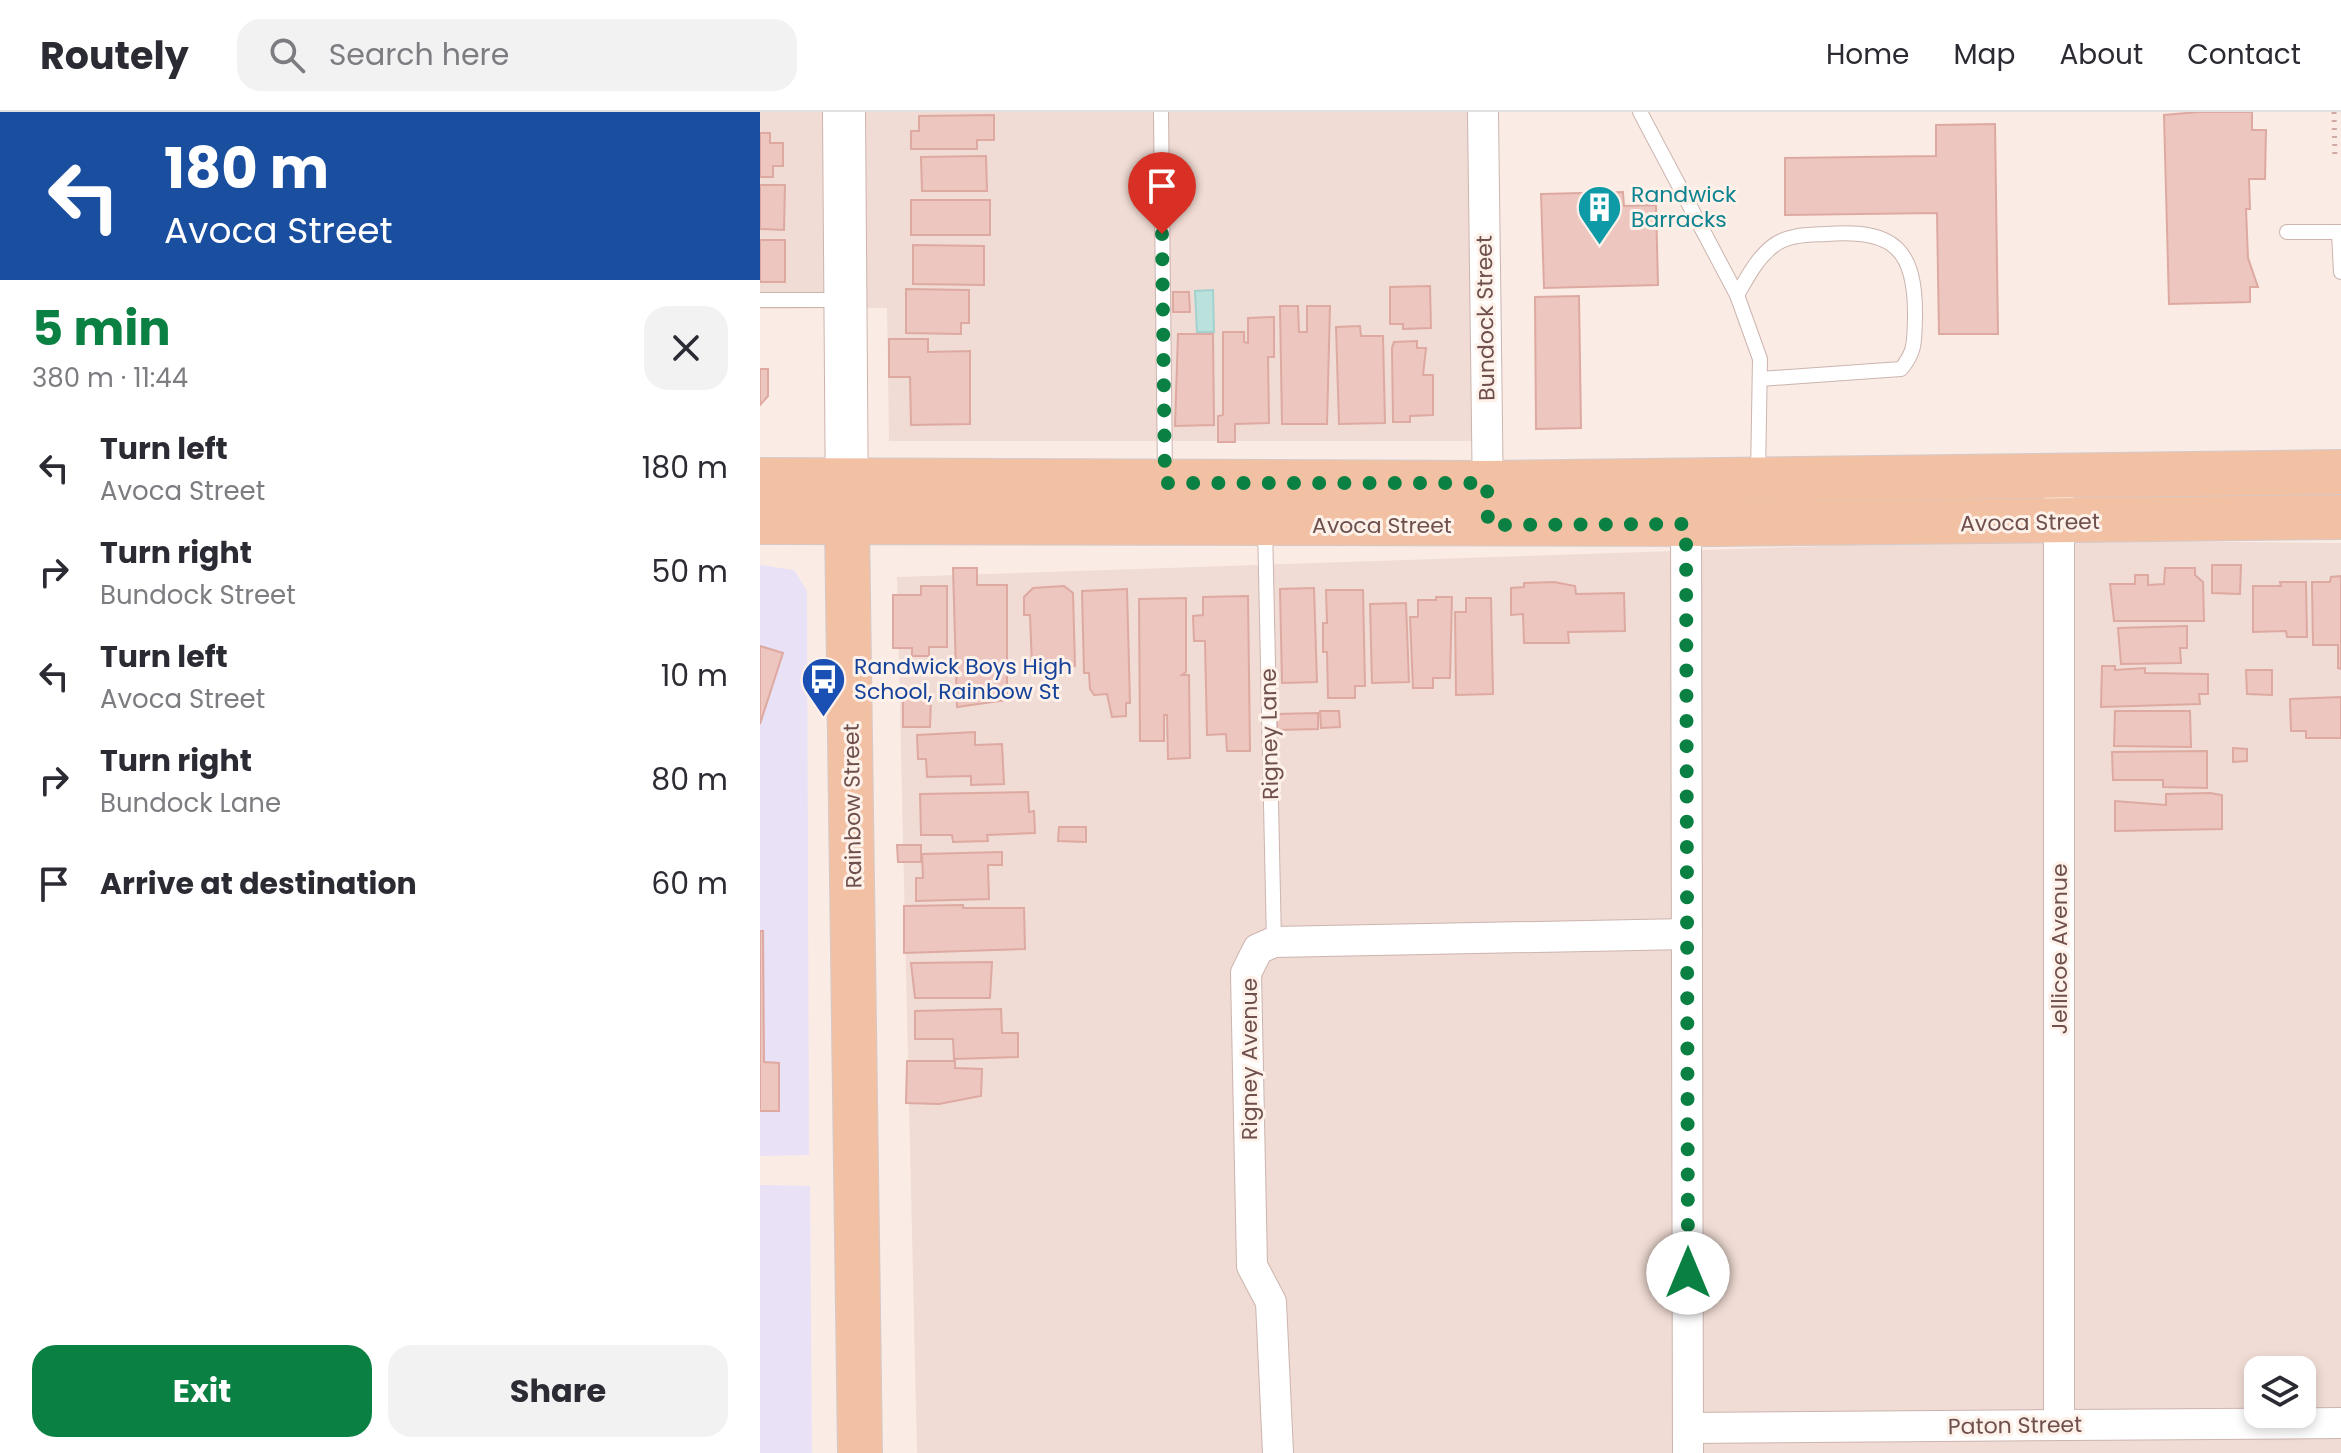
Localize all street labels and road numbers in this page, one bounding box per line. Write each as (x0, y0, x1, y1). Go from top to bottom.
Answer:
street label: Bundock Street (1469, 235, 1502, 401)
street label: Avoca Street (1960, 506, 2100, 539)
street label: Avoca Street (1312, 510, 1452, 541)
street label: Rigney Lane (1253, 668, 1286, 800)
street label: Rainbow Street (836, 723, 869, 889)
street label: Jellicoe Avenue (2044, 863, 2075, 1035)
street label: Rigney Avenue (1234, 978, 1265, 1140)
street label: Paton Street (1948, 1409, 2082, 1442)

